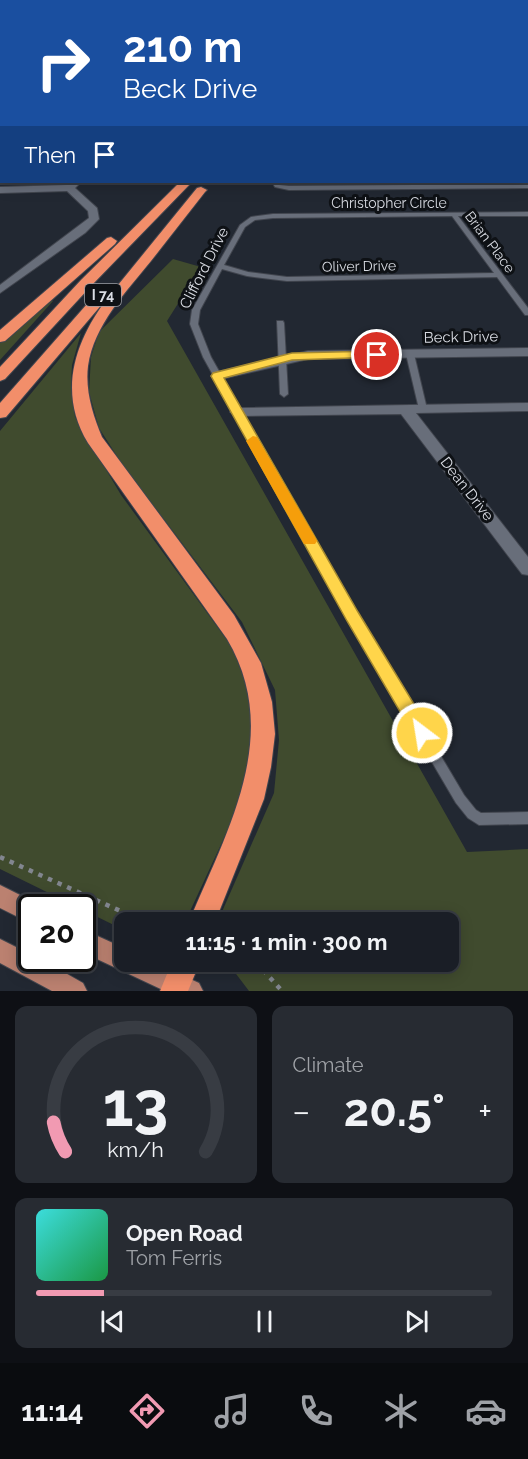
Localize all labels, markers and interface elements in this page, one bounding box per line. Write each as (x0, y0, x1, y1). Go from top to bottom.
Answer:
text: 210 m (123, 23, 242, 72)
icon: right (24, 24, 102, 102)
text: Beck Drive (123, 73, 257, 104)
icon: arrive (88, 138, 121, 171)
text: Then (24, 142, 76, 168)
street label: Christopher Circle (331, 195, 447, 211)
street label: Brian Place (462, 208, 518, 276)
street label: Clifford Drive (176, 224, 232, 312)
street label: Oliver Drive (322, 257, 396, 275)
road number: I 74 (85, 284, 121, 306)
street label: Beck Drive (424, 327, 499, 347)
pin (351, 329, 402, 380)
icon: arrive (360, 338, 393, 371)
street label: Dean Drive (436, 453, 498, 525)
position arrow (390, 701, 454, 765)
speed limit sign: 20 (18, 894, 96, 972)
text: 11:15 · 1 min · 300 m (186, 929, 387, 955)
text: Climate (293, 1053, 364, 1077)
text: 13 (103, 1067, 169, 1141)
text: 20.5° (344, 1084, 445, 1137)
text: − (293, 1092, 310, 1131)
text: + (478, 1092, 492, 1131)
text: km/h (107, 1137, 164, 1162)
text: Open Road (126, 1220, 243, 1246)
text: Tom Ferris (126, 1246, 222, 1270)
icon: previous (96, 1305, 129, 1338)
icon: pause (248, 1305, 281, 1338)
icon: next (400, 1305, 433, 1338)
icon: directions (126, 1390, 168, 1432)
icon: music (211, 1390, 253, 1432)
icon: phone (295, 1390, 337, 1432)
icon: climate (380, 1390, 422, 1432)
icon: car (465, 1390, 507, 1432)
text: 11:14 (21, 1396, 83, 1427)

